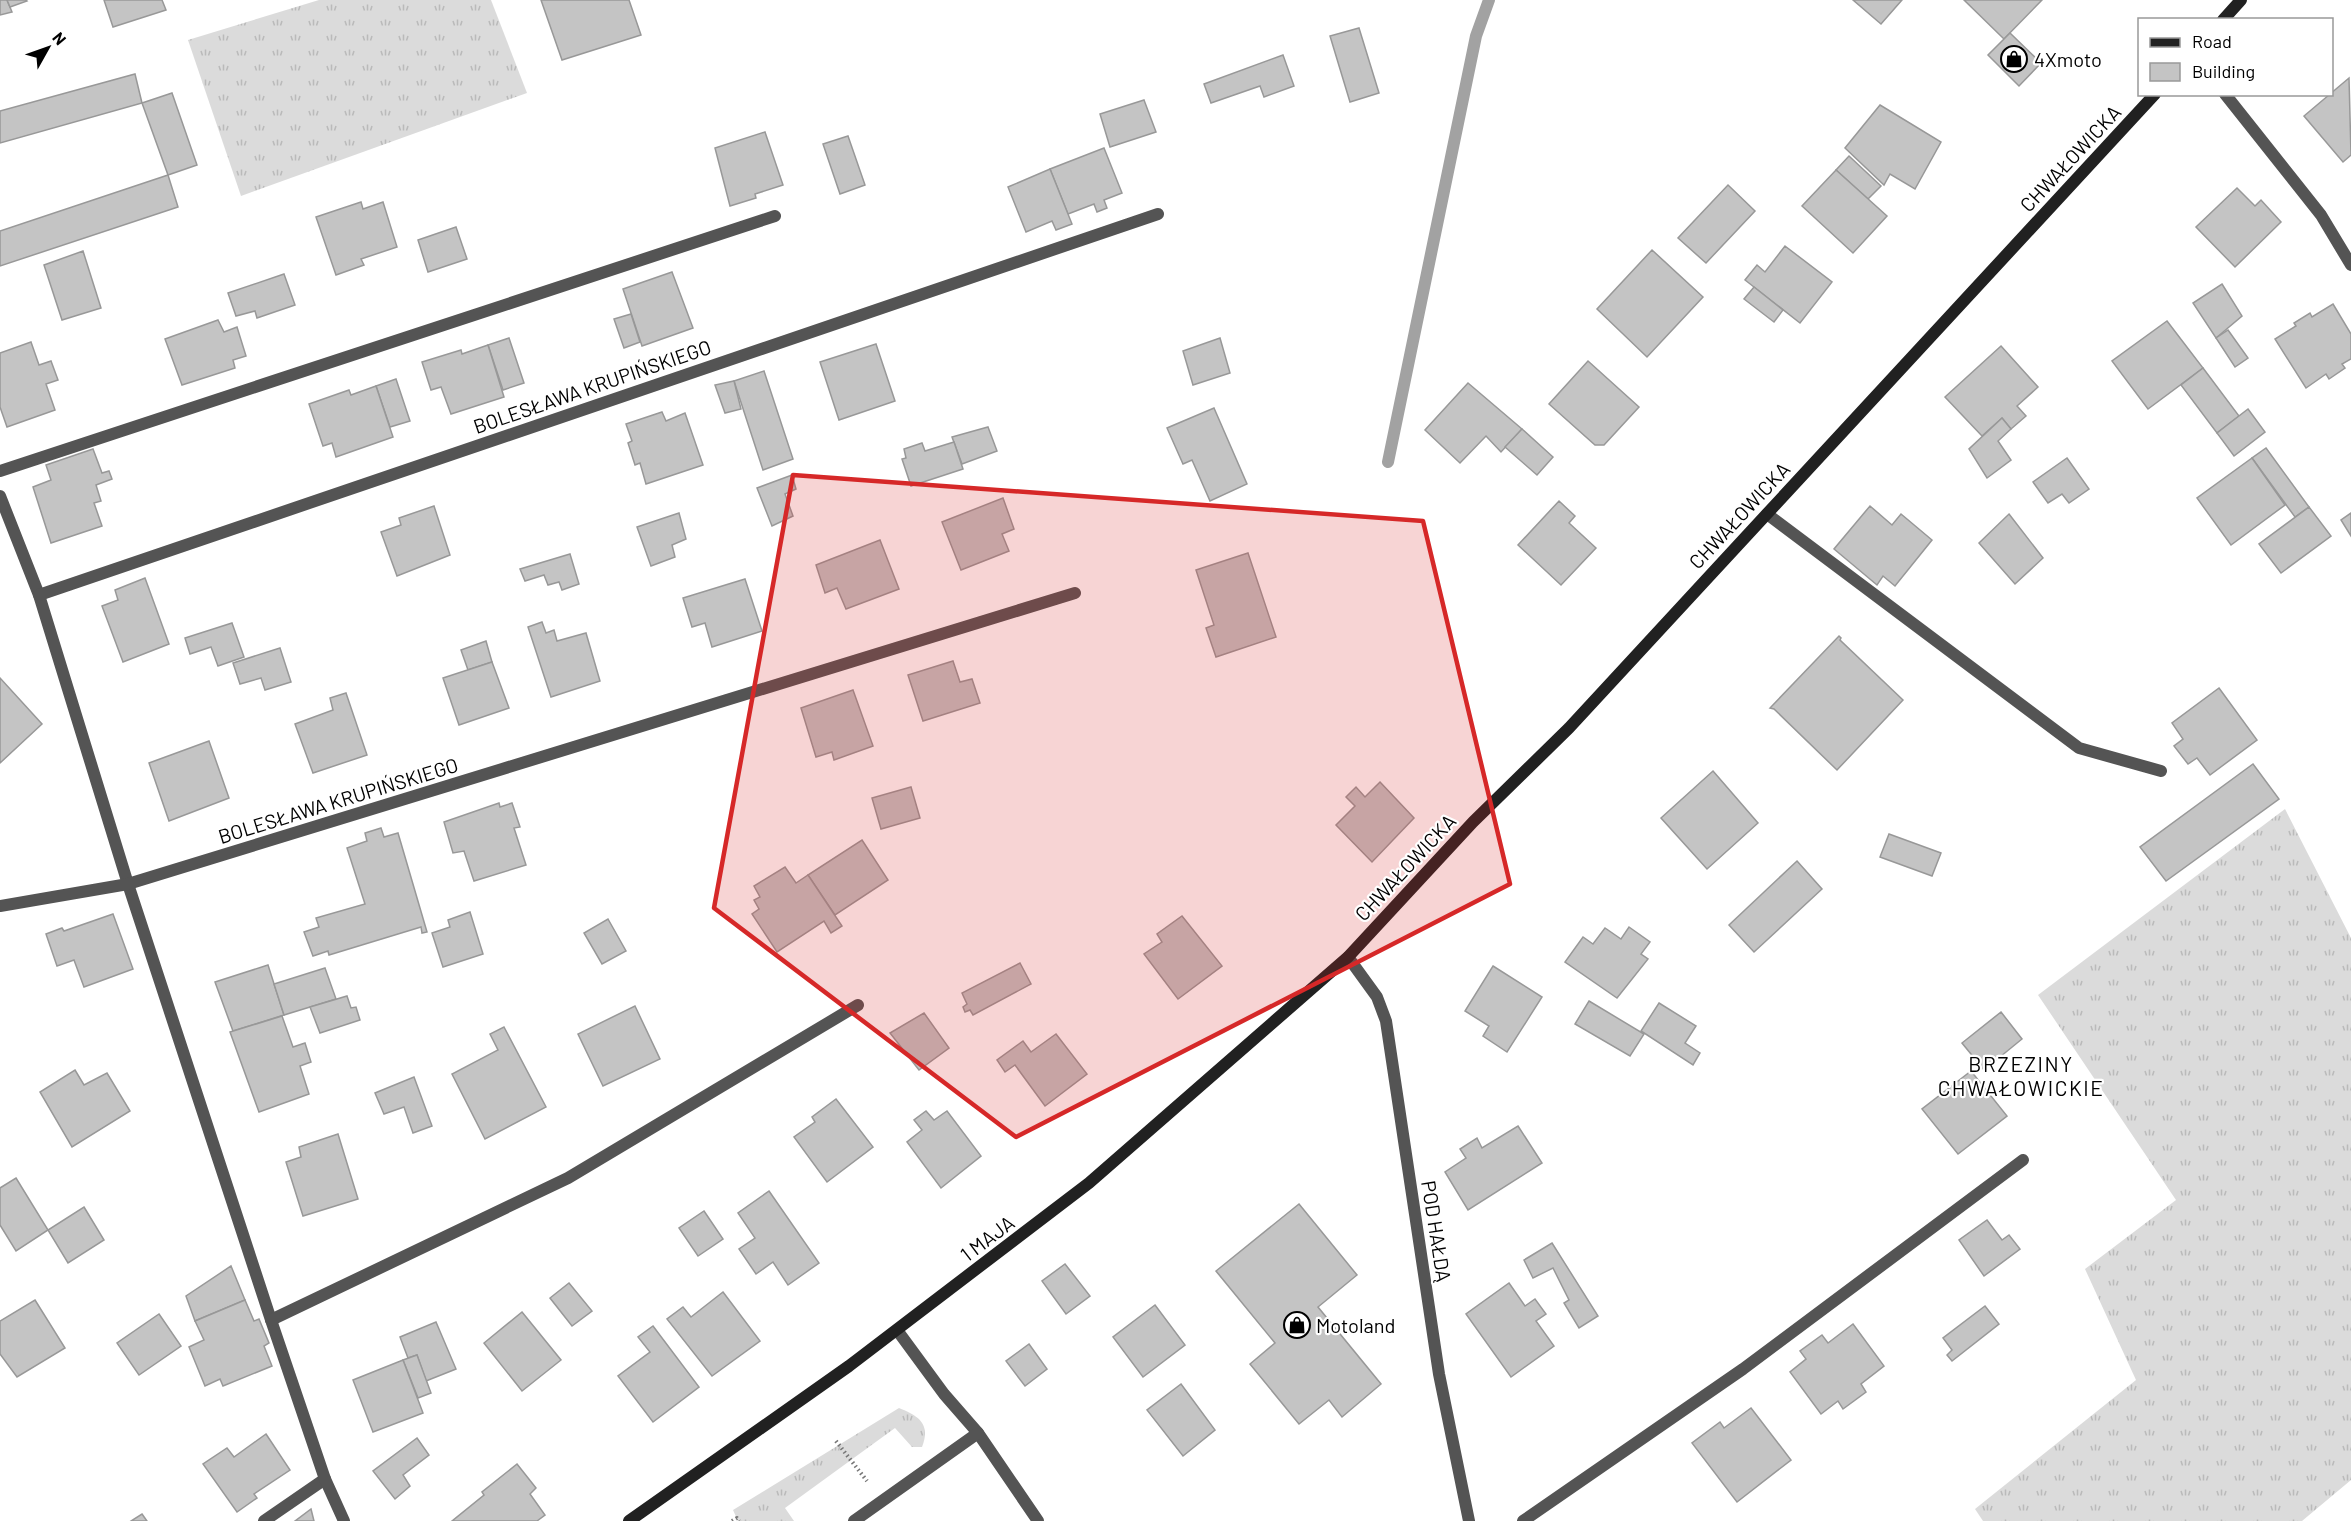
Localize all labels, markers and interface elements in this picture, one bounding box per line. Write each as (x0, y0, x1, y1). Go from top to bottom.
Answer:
north arrow (18, 18, 78, 78)
legend (2138, 18, 2333, 96)
text: N (49, 28, 71, 48)
text: Road (2192, 30, 2232, 52)
shop icon: 4Xmoto (1999, 44, 2029, 74)
place label: 4Xmoto (2034, 47, 2102, 71)
text: Building (2192, 60, 2255, 82)
street label: CHWAŁOWICKA (2014, 100, 2126, 216)
street label: BOLESŁAWA KRUPIŃSKIEGO (470, 334, 714, 438)
street label: CHWAŁOWICKA (1683, 457, 1795, 573)
street label: BOLESŁAWA KRUPIŃSKIEGO (215, 752, 461, 848)
street label: CHWAŁOWICKA (1349, 809, 1461, 925)
district label: BRZEZINY CHWAŁOWICKIE (1938, 1051, 2104, 1100)
street label: POD HAŁDĄ (1417, 1179, 1457, 1283)
street label: 1 MAJA (955, 1210, 1019, 1266)
shop icon: Motoland (1282, 1310, 1312, 1340)
place label: Motoland (1316, 1313, 1395, 1337)

